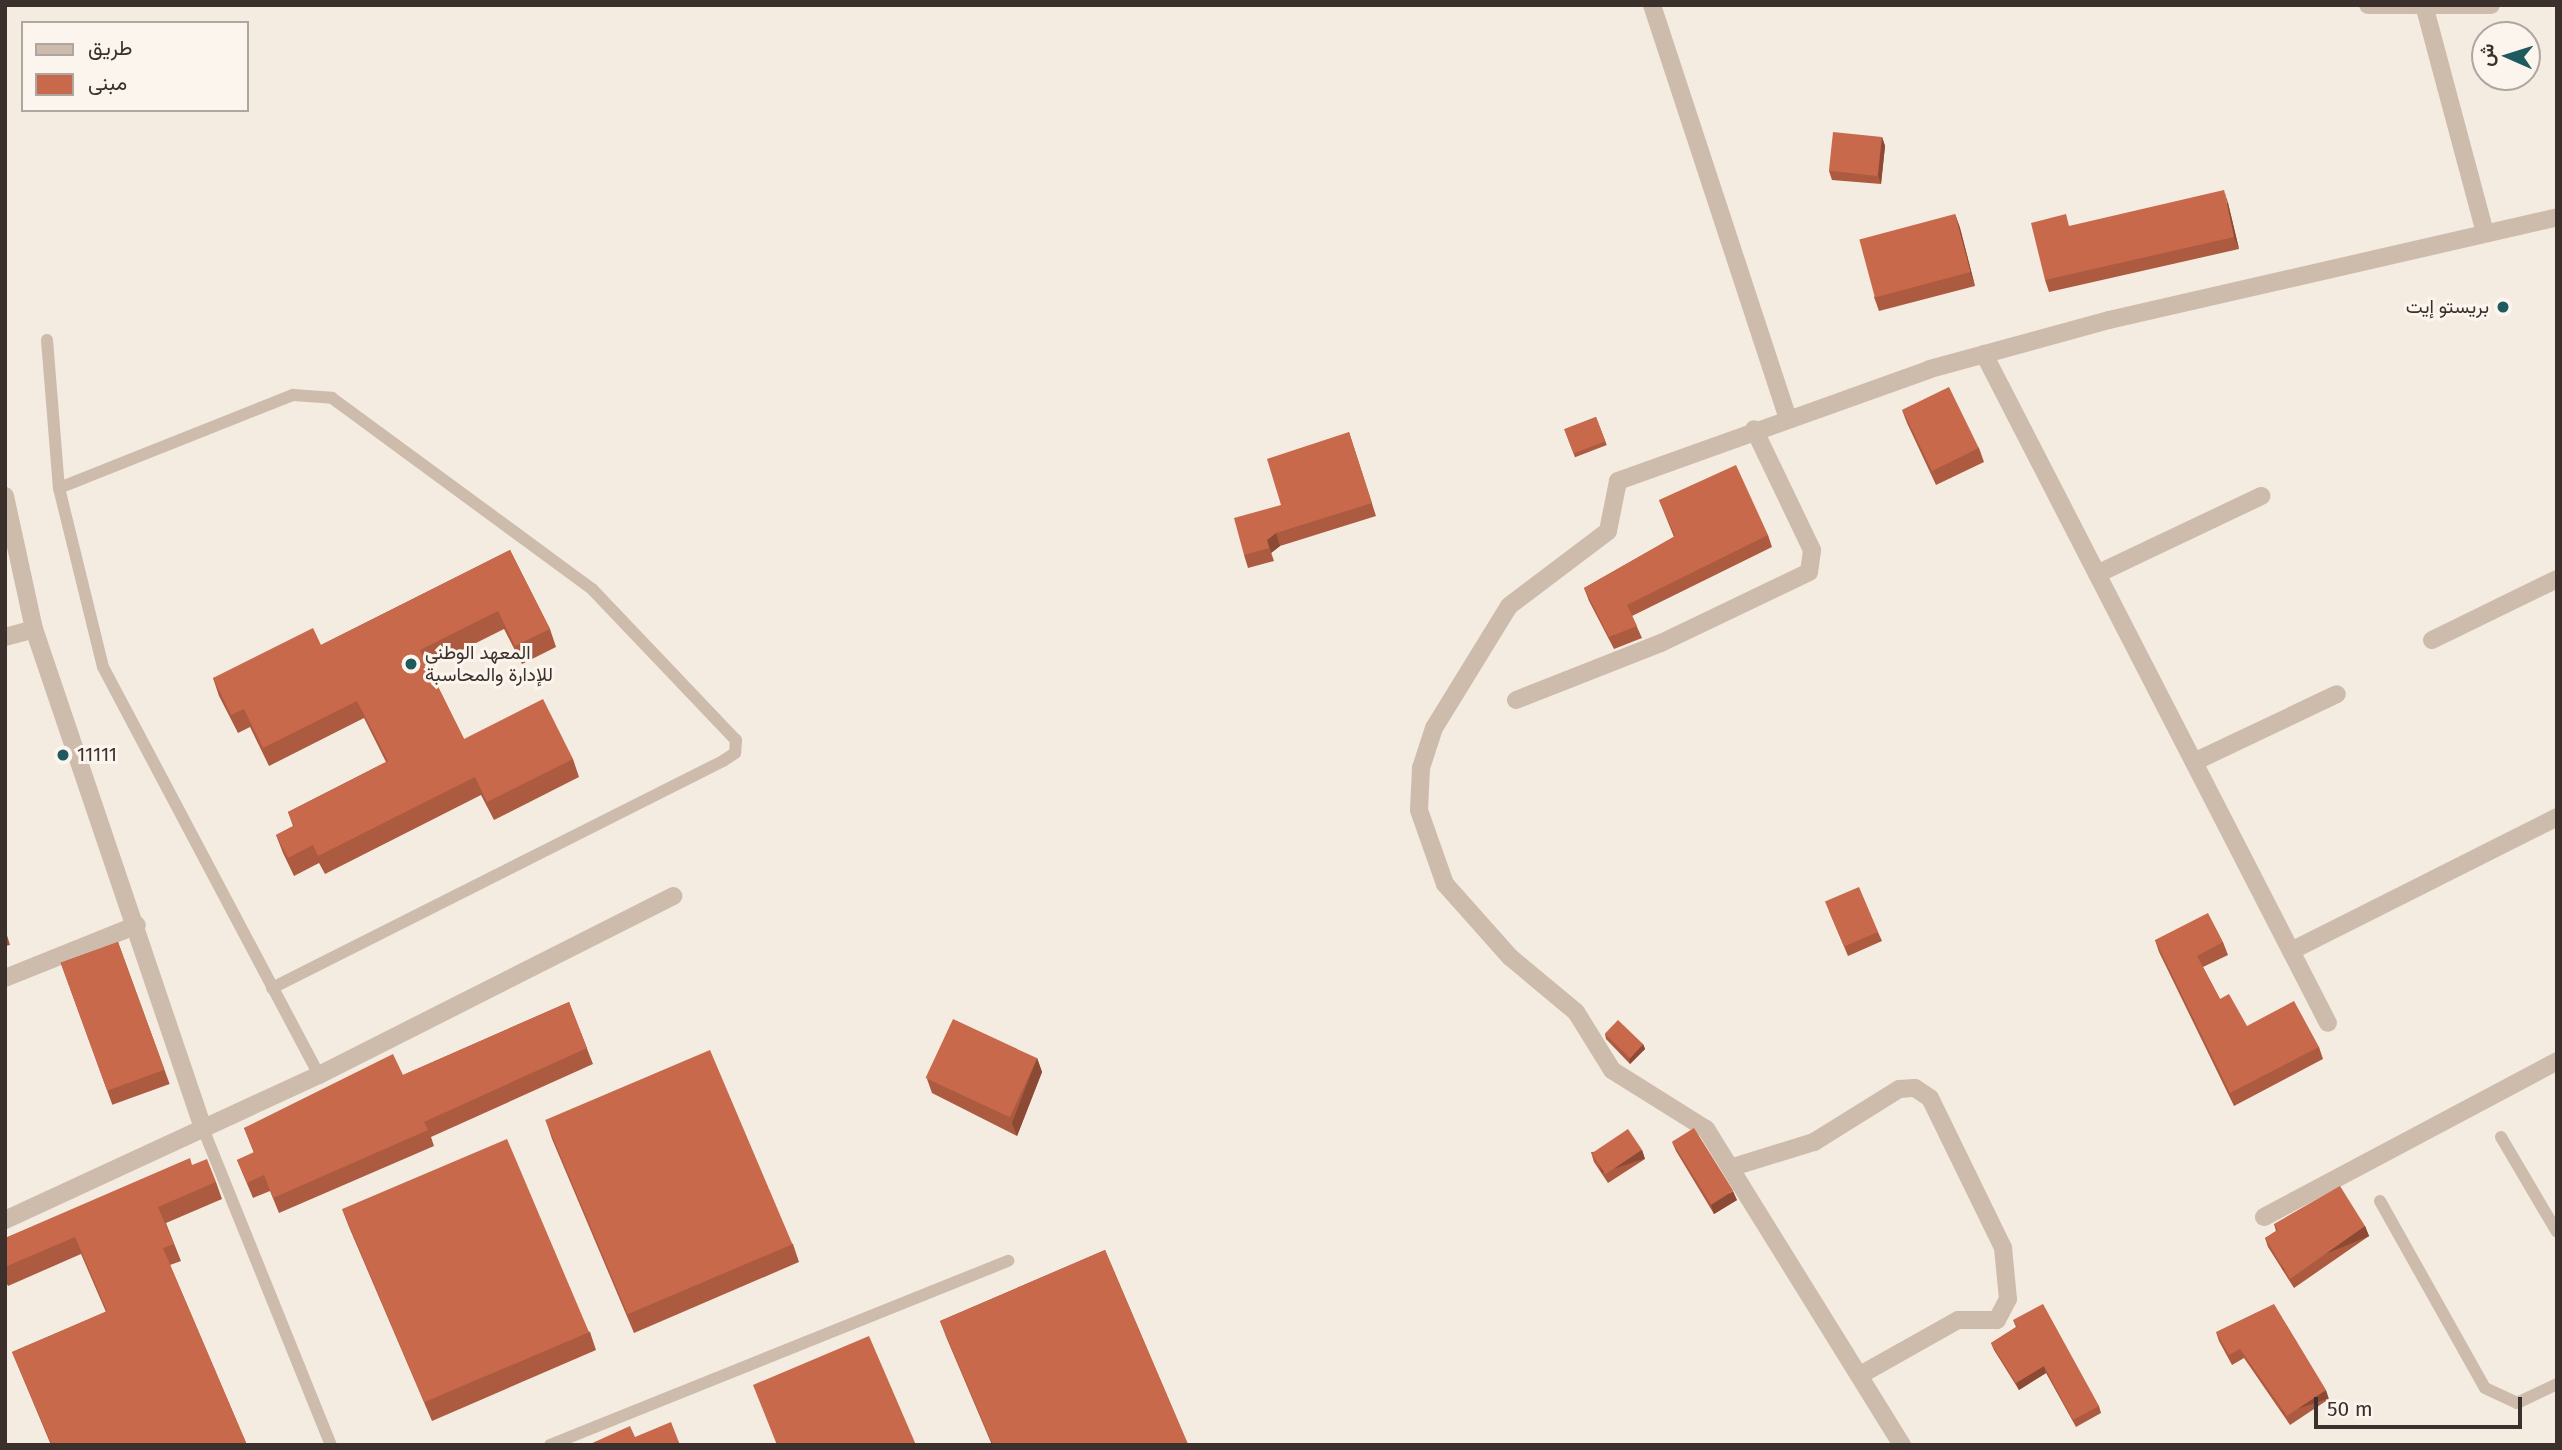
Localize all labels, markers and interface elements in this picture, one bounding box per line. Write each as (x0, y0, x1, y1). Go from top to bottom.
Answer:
legend (21, 21, 248, 112)
north arrow (2471, 21, 2541, 91)
text: طريق (88, 35, 133, 61)
text: ش (2474, 43, 2499, 67)
text: مبنى (88, 70, 127, 96)
place label: بريستو إيت (2406, 296, 2489, 318)
marker: بريستو إيت (2495, 299, 2511, 315)
place label: المعهد الوطني للإدارة والمحاسبة (425, 642, 553, 686)
marker: المعهد الوطني للإدارة والمحاسبة (403, 656, 419, 672)
place label: 11111 (77, 744, 117, 766)
marker: 11111 (55, 747, 71, 763)
scale bar (2317, 1384, 2525, 1428)
text: 50 m (2327, 1396, 2373, 1422)

